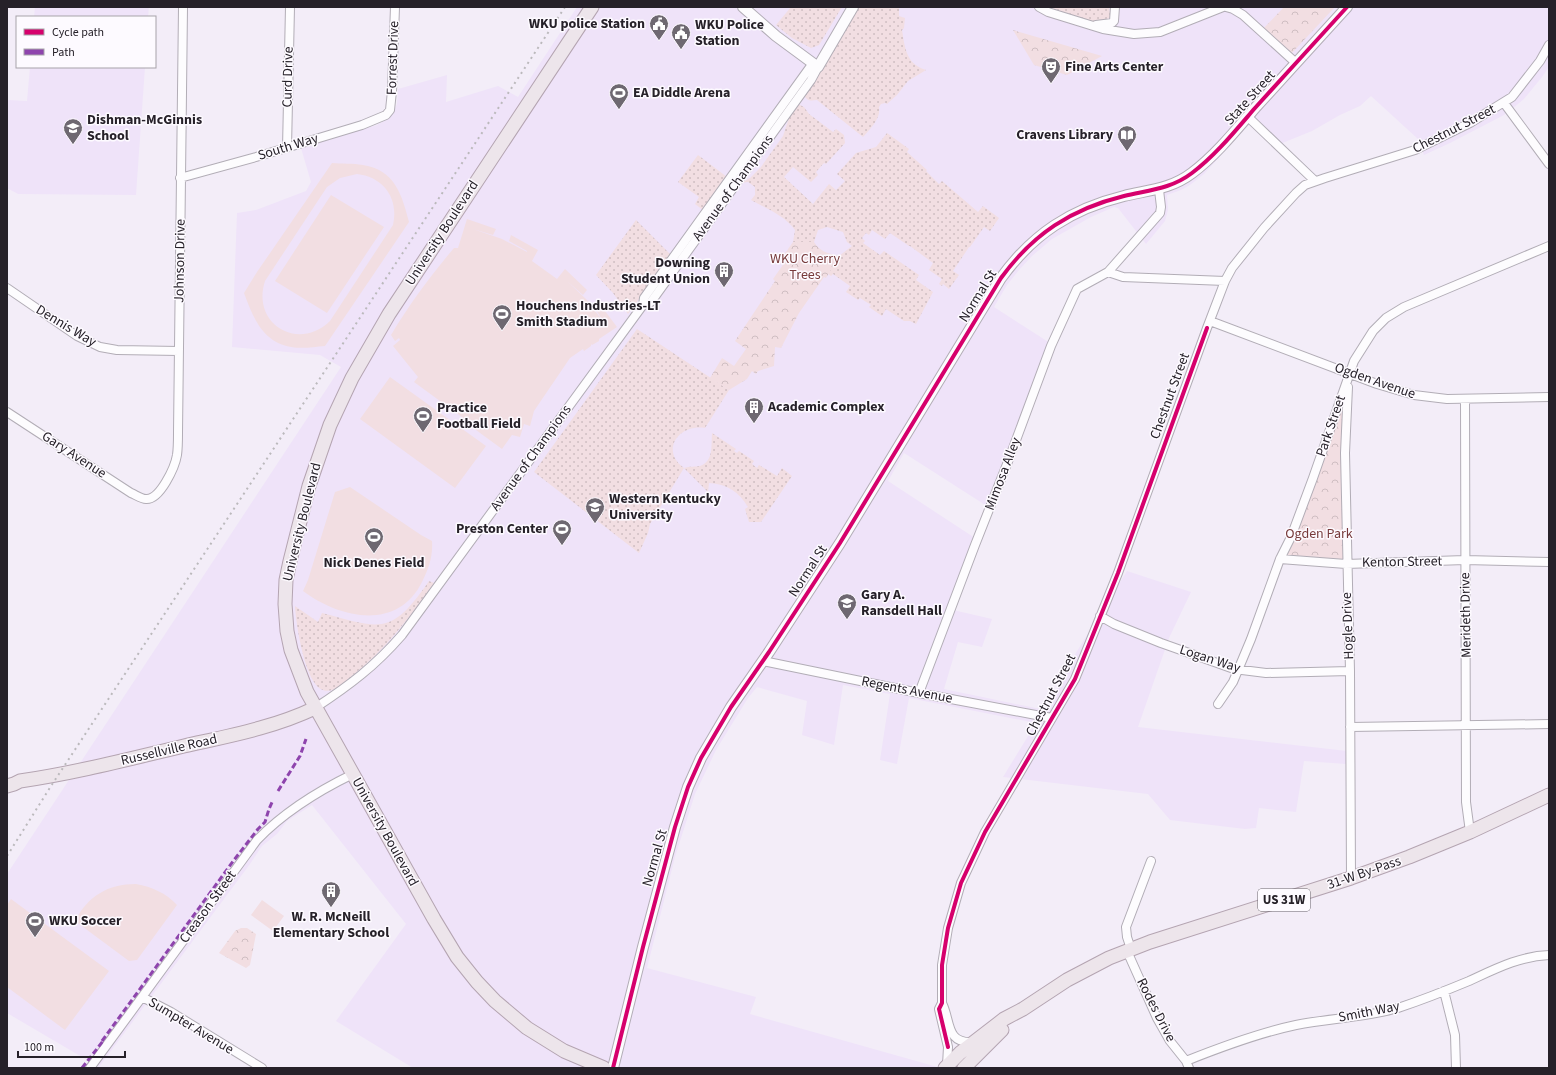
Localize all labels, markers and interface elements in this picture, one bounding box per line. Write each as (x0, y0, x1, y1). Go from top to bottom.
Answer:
public building icon: WKU police Station (648, 13, 670, 41)
place label: WKU police Station (529, 14, 645, 34)
place label: WKU Police Station (695, 15, 764, 51)
legend (16, 16, 156, 68)
street label: Forrest Drive (382, 20, 404, 95)
public building icon: WKU Police Station (670, 22, 692, 50)
text: Cycle path (52, 24, 104, 41)
text: Path (52, 44, 75, 61)
street label: Curd Drive (277, 46, 299, 108)
theatre icon: Fine Arts Center (1040, 56, 1062, 84)
place label: Fine Arts Center (1065, 57, 1164, 77)
street label: State Street (1220, 66, 1280, 130)
sports icon: EA Diddle Arena (608, 82, 630, 110)
place label: EA Diddle Arena (633, 83, 730, 103)
street label: Chestnut Street (1409, 99, 1499, 159)
place label: Dishman-McGinnis School (87, 110, 202, 146)
school or university icon: Dishman-McGinnis School (62, 117, 84, 145)
library icon: Cravens Library (1116, 124, 1138, 152)
place label: Cravens Library (1016, 125, 1114, 145)
street label: South Way (255, 128, 321, 166)
street label: Avenue of Champions (688, 131, 778, 245)
street label: University Boulevard (401, 177, 483, 289)
street label: Johnson Drive (169, 219, 191, 303)
park label: WKU Cherry Trees (770, 249, 840, 285)
place label: Downing Student Union (621, 253, 711, 289)
building icon: Downing Student Union (713, 260, 735, 288)
street label: Normal St (954, 266, 1002, 326)
place label: Houchens Industries-LT Smith Stadium (516, 296, 661, 332)
street label: Dennis Way (32, 300, 100, 352)
sports icon: Houchens Industries-LT Smith Stadium (491, 303, 513, 331)
street label: Chestnut Street (1145, 350, 1195, 442)
street label: Ogden Avenue (1332, 358, 1418, 404)
street label: Park Street (1311, 392, 1351, 460)
building icon: Academic Complex (743, 396, 765, 424)
place label: Academic Complex (767, 397, 884, 417)
place label: Practice Football Field (437, 398, 521, 434)
street label: Avenue of Champions (486, 401, 576, 515)
sports icon: Practice Football Field (412, 405, 434, 433)
street label: Gary Avenue (38, 427, 110, 483)
street label: Mimosa Alley (980, 434, 1026, 513)
street label: University Boulevard (278, 461, 326, 583)
place label: Western Kentucky University (609, 489, 721, 525)
school or university icon: Western Kentucky University (584, 496, 606, 524)
sports icon: Preston Center (551, 518, 573, 546)
place label: Preston Center (456, 519, 548, 539)
park label: Ogden Park (1285, 524, 1353, 544)
sports icon: Nick Denes Field (363, 526, 385, 554)
street label: Normal St (784, 541, 832, 601)
street label: Kenton Street (1362, 551, 1443, 573)
place label: Nick Denes Field (323, 553, 425, 573)
street label: Merideth Drive (1455, 572, 1477, 658)
place label: Gary A. Ransdell Hall (861, 585, 942, 621)
school or university icon: Gary A. Ransdell Hall (836, 592, 858, 620)
street label: Hogle Drive (1337, 592, 1359, 660)
street label: Logan Way (1177, 640, 1243, 678)
street label: Chestnut Street (1021, 650, 1081, 740)
street label: Regents Avenue (860, 671, 954, 709)
street label: Russellville Road (119, 729, 219, 771)
street label: University Boulevard (347, 774, 423, 890)
street label: Normal St (637, 827, 673, 889)
street label: 31-W By-Pass (1324, 851, 1404, 895)
street label: Creason Street (175, 866, 241, 947)
building icon: W. R. McNeill Elementary School (320, 880, 342, 908)
road number: US 31W (1258, 889, 1310, 911)
place label: W. R. McNeill Elementary School (273, 907, 389, 943)
sports icon: WKU Soccer (24, 910, 46, 938)
place label: WKU Soccer (49, 911, 122, 931)
street label: Rodes Drive (1131, 975, 1181, 1045)
street label: Sumpter Avenue (144, 993, 238, 1059)
street label: Smith Way (1337, 996, 1402, 1028)
scale bar (18, 1033, 125, 1059)
text: 100 m (24, 1039, 54, 1056)

